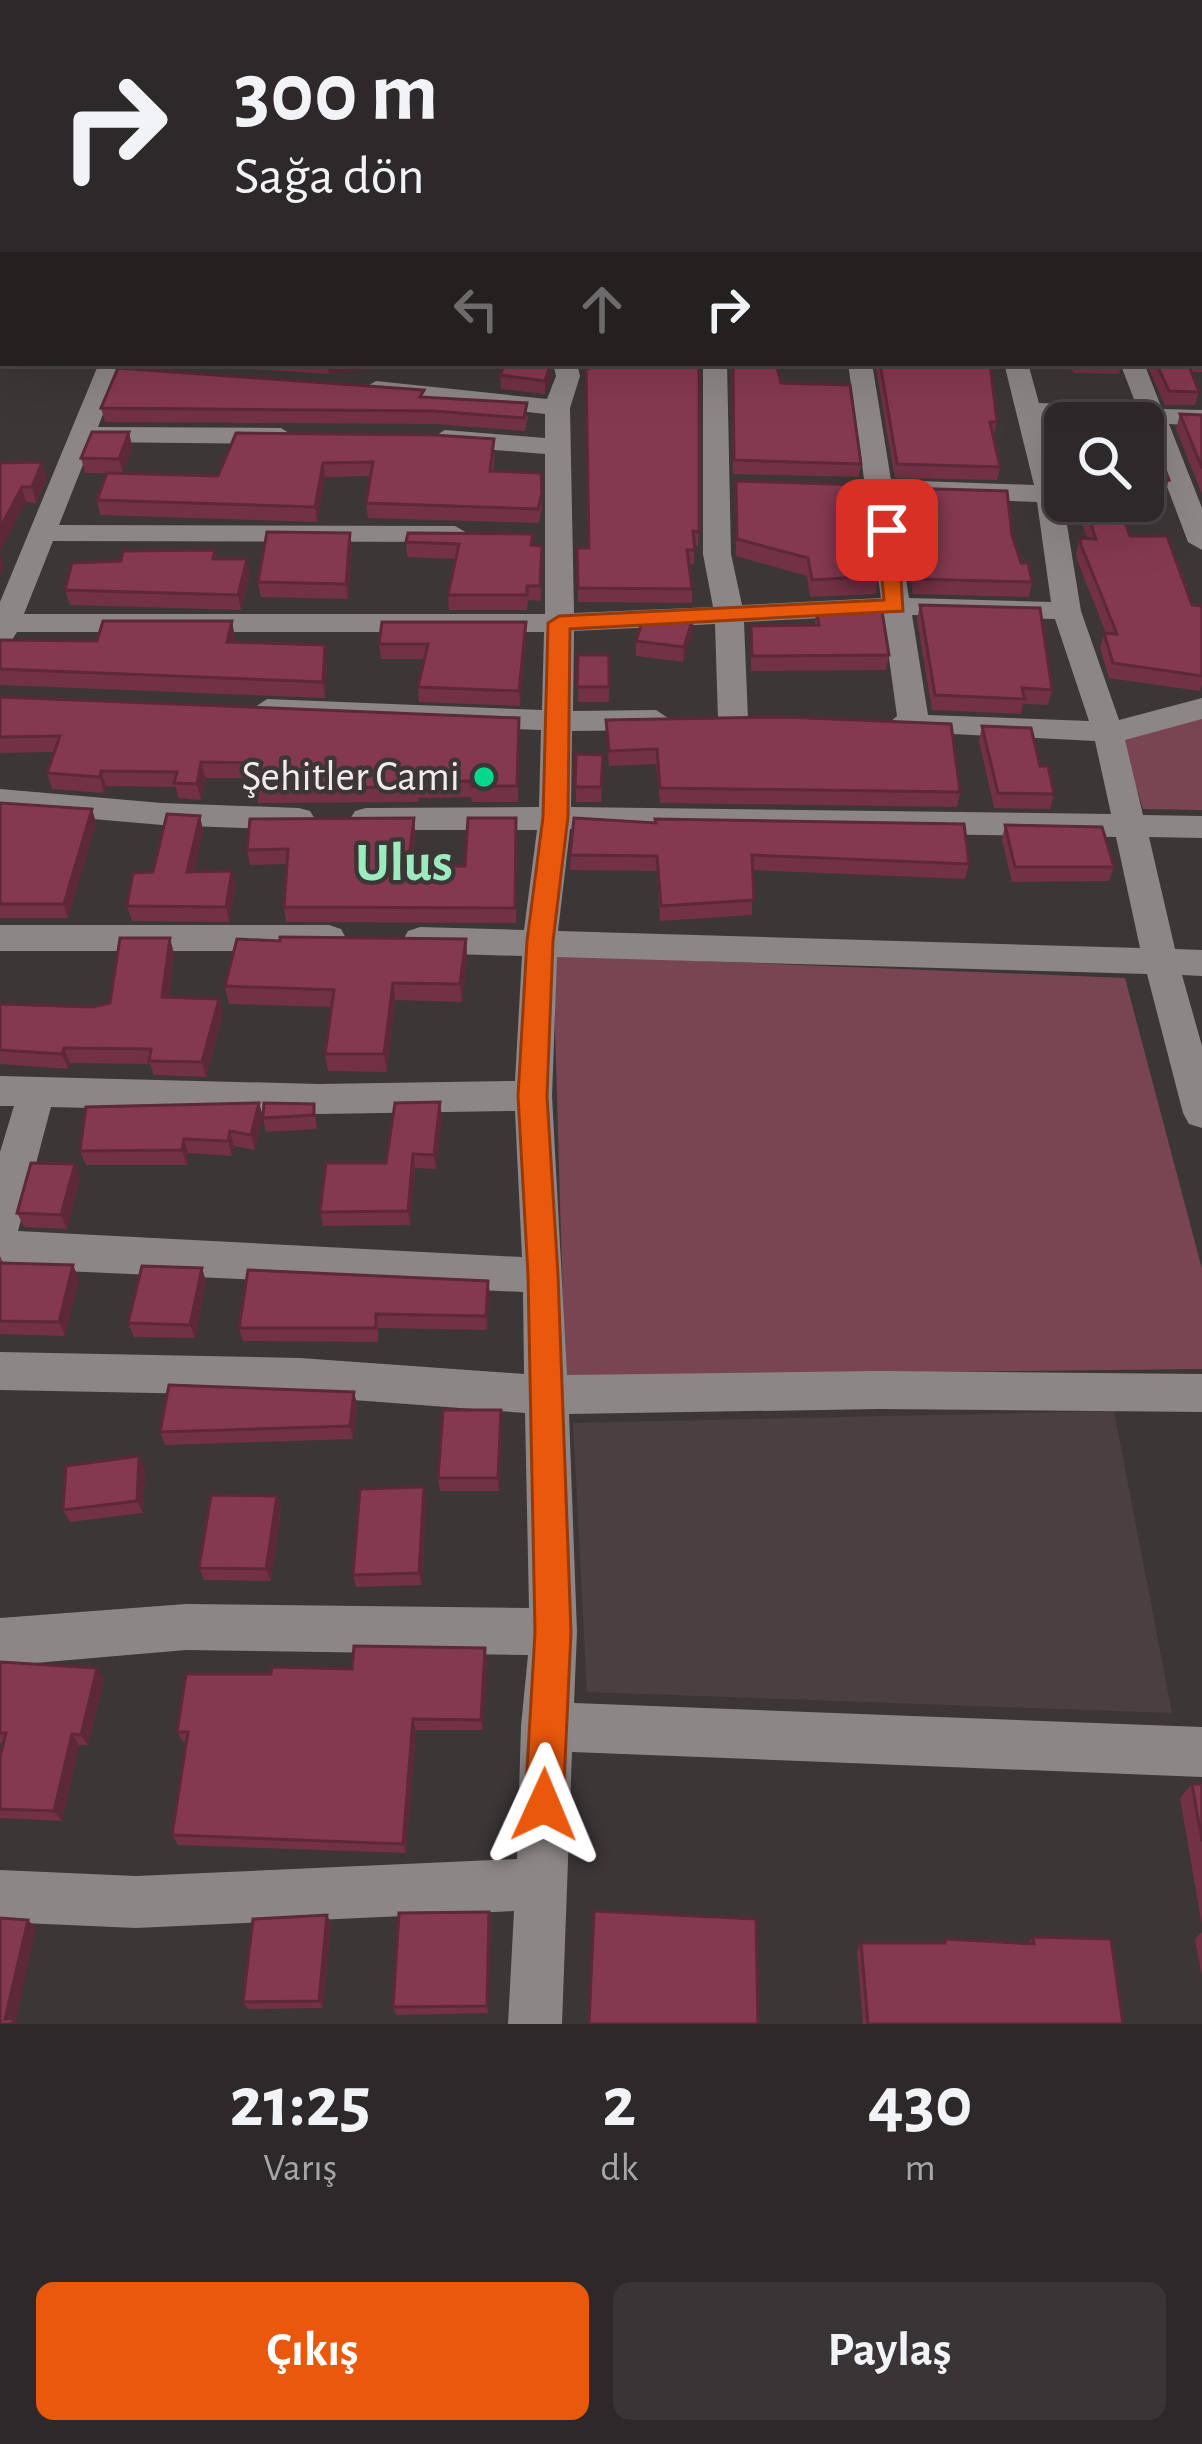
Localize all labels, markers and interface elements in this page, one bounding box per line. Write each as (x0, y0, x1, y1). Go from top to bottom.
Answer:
icon: right (36, 48, 192, 204)
text: 300 m (234, 52, 438, 136)
text: Sağa dön (234, 150, 425, 204)
icon: left (443, 276, 509, 342)
icon: ahead (569, 276, 635, 342)
icon: right (695, 276, 761, 342)
map controls (1044, 402, 1164, 522)
button: search (1044, 402, 1164, 522)
pin (836, 479, 938, 581)
icon: arrive (854, 497, 920, 563)
place label: Şehitler Cami (241, 756, 460, 798)
marker: Şehitler Cami (471, 764, 497, 790)
district label: Ulus (355, 837, 453, 891)
position arrow (481, 1742, 607, 1868)
text: 21:25 (229, 2067, 371, 2139)
text: 2 (602, 2067, 636, 2139)
text: 430 (868, 2067, 973, 2139)
text: Varış (263, 2149, 337, 2188)
text: dk (600, 2149, 638, 2188)
text: m (905, 2149, 936, 2188)
button: Çıkış (36, 2282, 589, 2420)
button: Paylaş (613, 2282, 1166, 2420)

